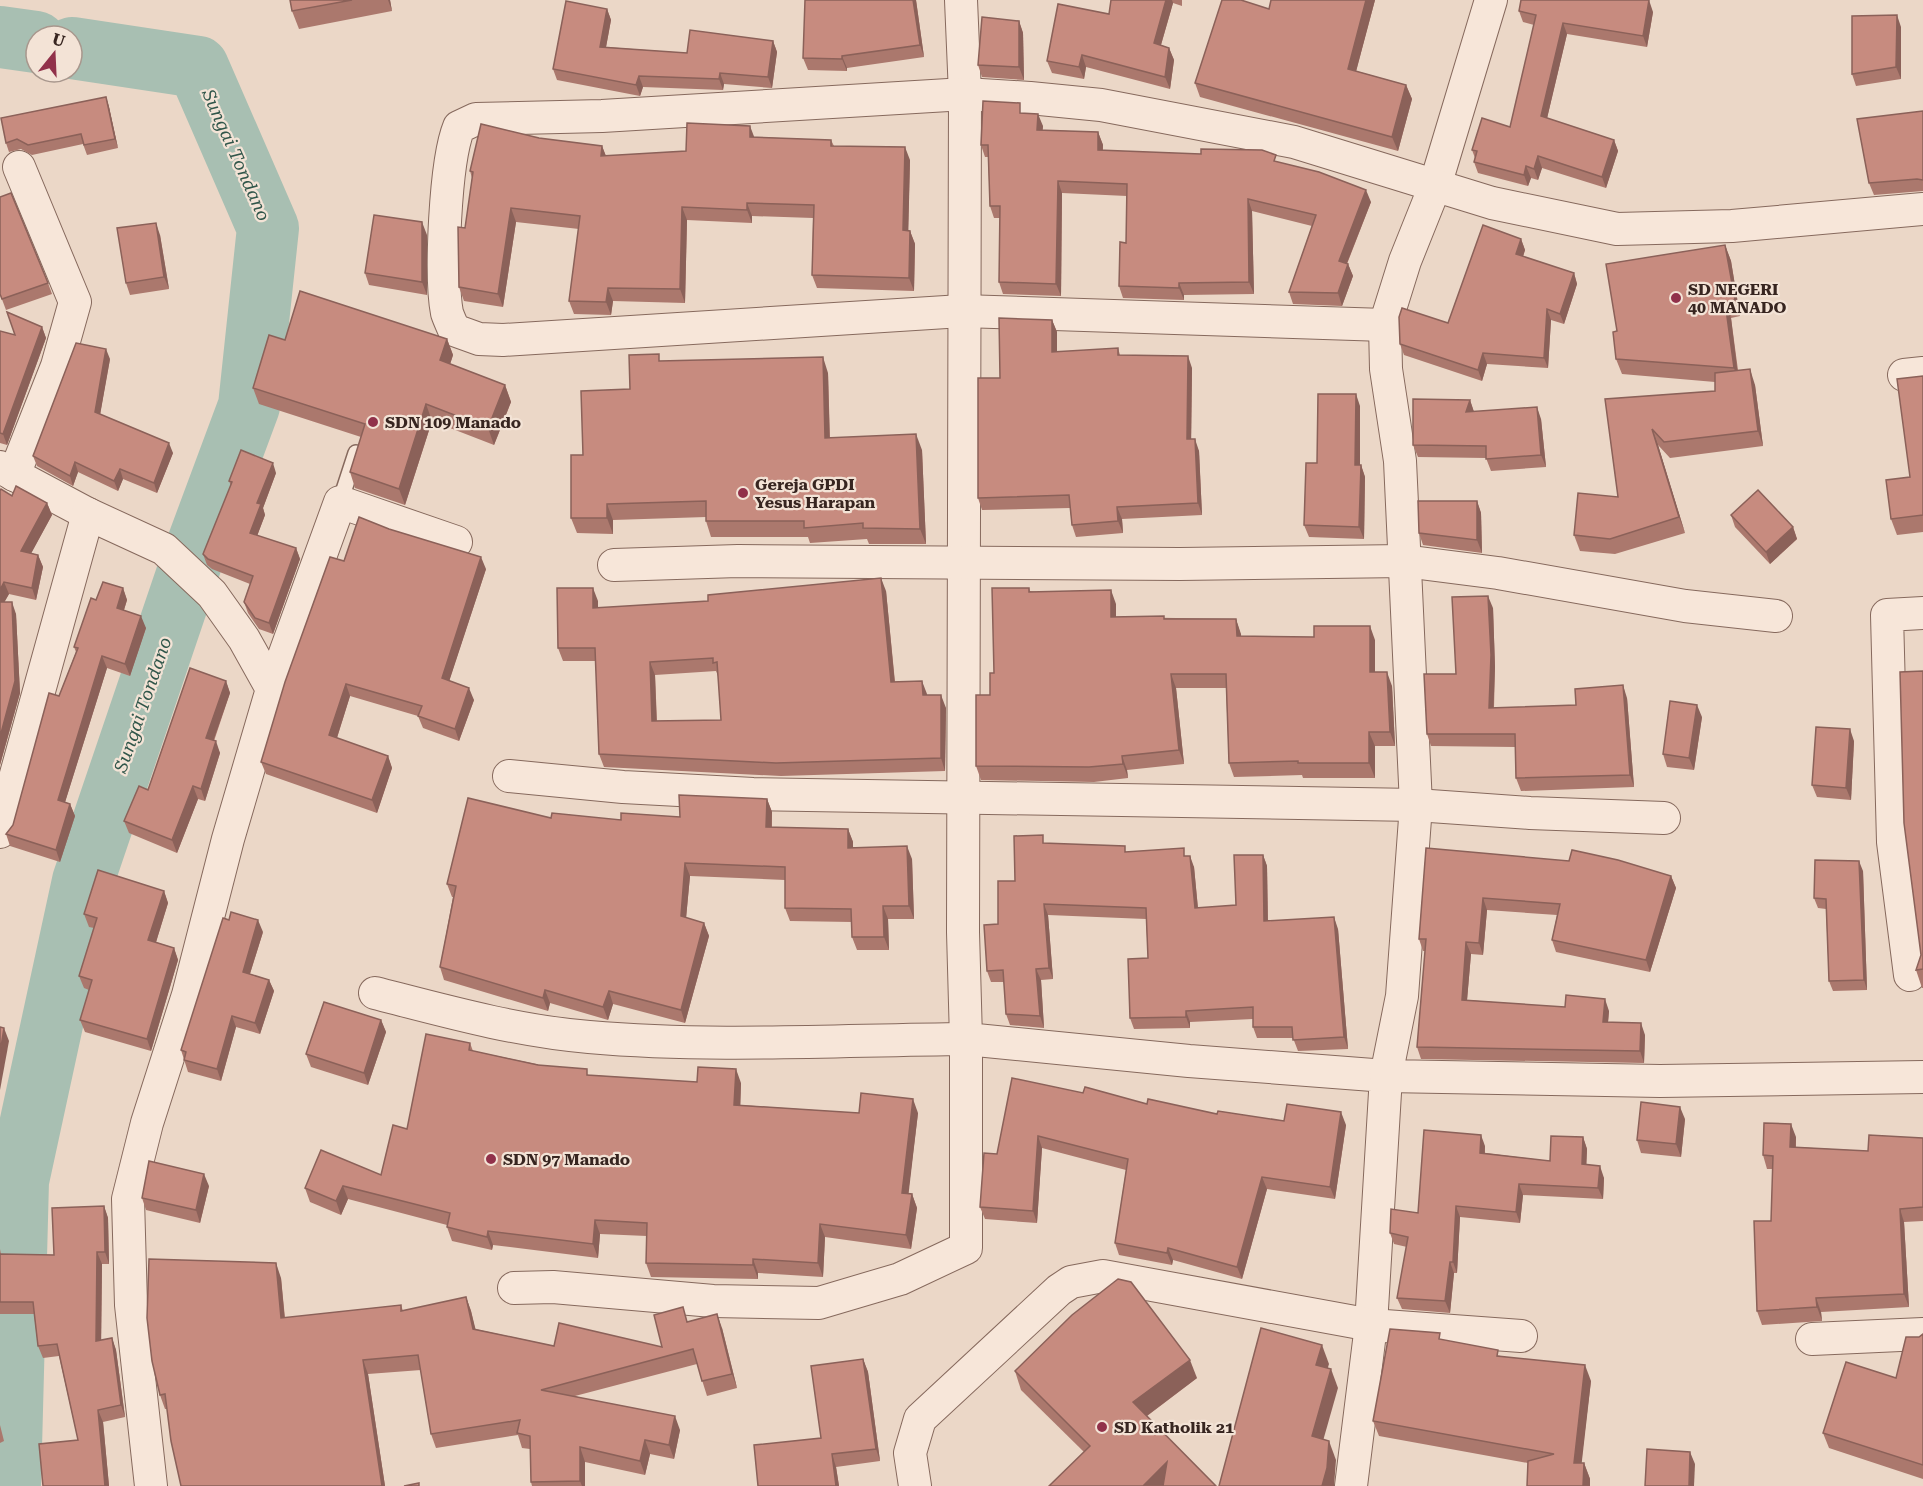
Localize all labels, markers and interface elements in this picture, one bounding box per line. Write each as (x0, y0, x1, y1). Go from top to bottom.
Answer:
north arrow (24, 24, 84, 84)
text: U (50, 29, 67, 51)
water label: Sungai Tondano (198, 85, 275, 224)
place label: SD NEGERI 40 MANADO (1688, 280, 1787, 317)
marker: SD NEGERI 40 MANADO (1669, 291, 1683, 305)
place label: SDN 109 Manado (385, 413, 521, 432)
marker: SDN 109 Manado (366, 415, 380, 429)
place label: Gereja GPDI Yesus Harapan (755, 475, 876, 512)
marker: Gereja GPDI Yesus Harapan (736, 486, 750, 500)
water label: Sungai Tondano (109, 634, 176, 776)
place label: SDN 97 Manado (503, 1150, 630, 1169)
marker: SDN 97 Manado (484, 1152, 498, 1166)
place label: SD Katholik 21 (1114, 1418, 1234, 1437)
marker: SD Katholik 21 (1095, 1420, 1109, 1434)

